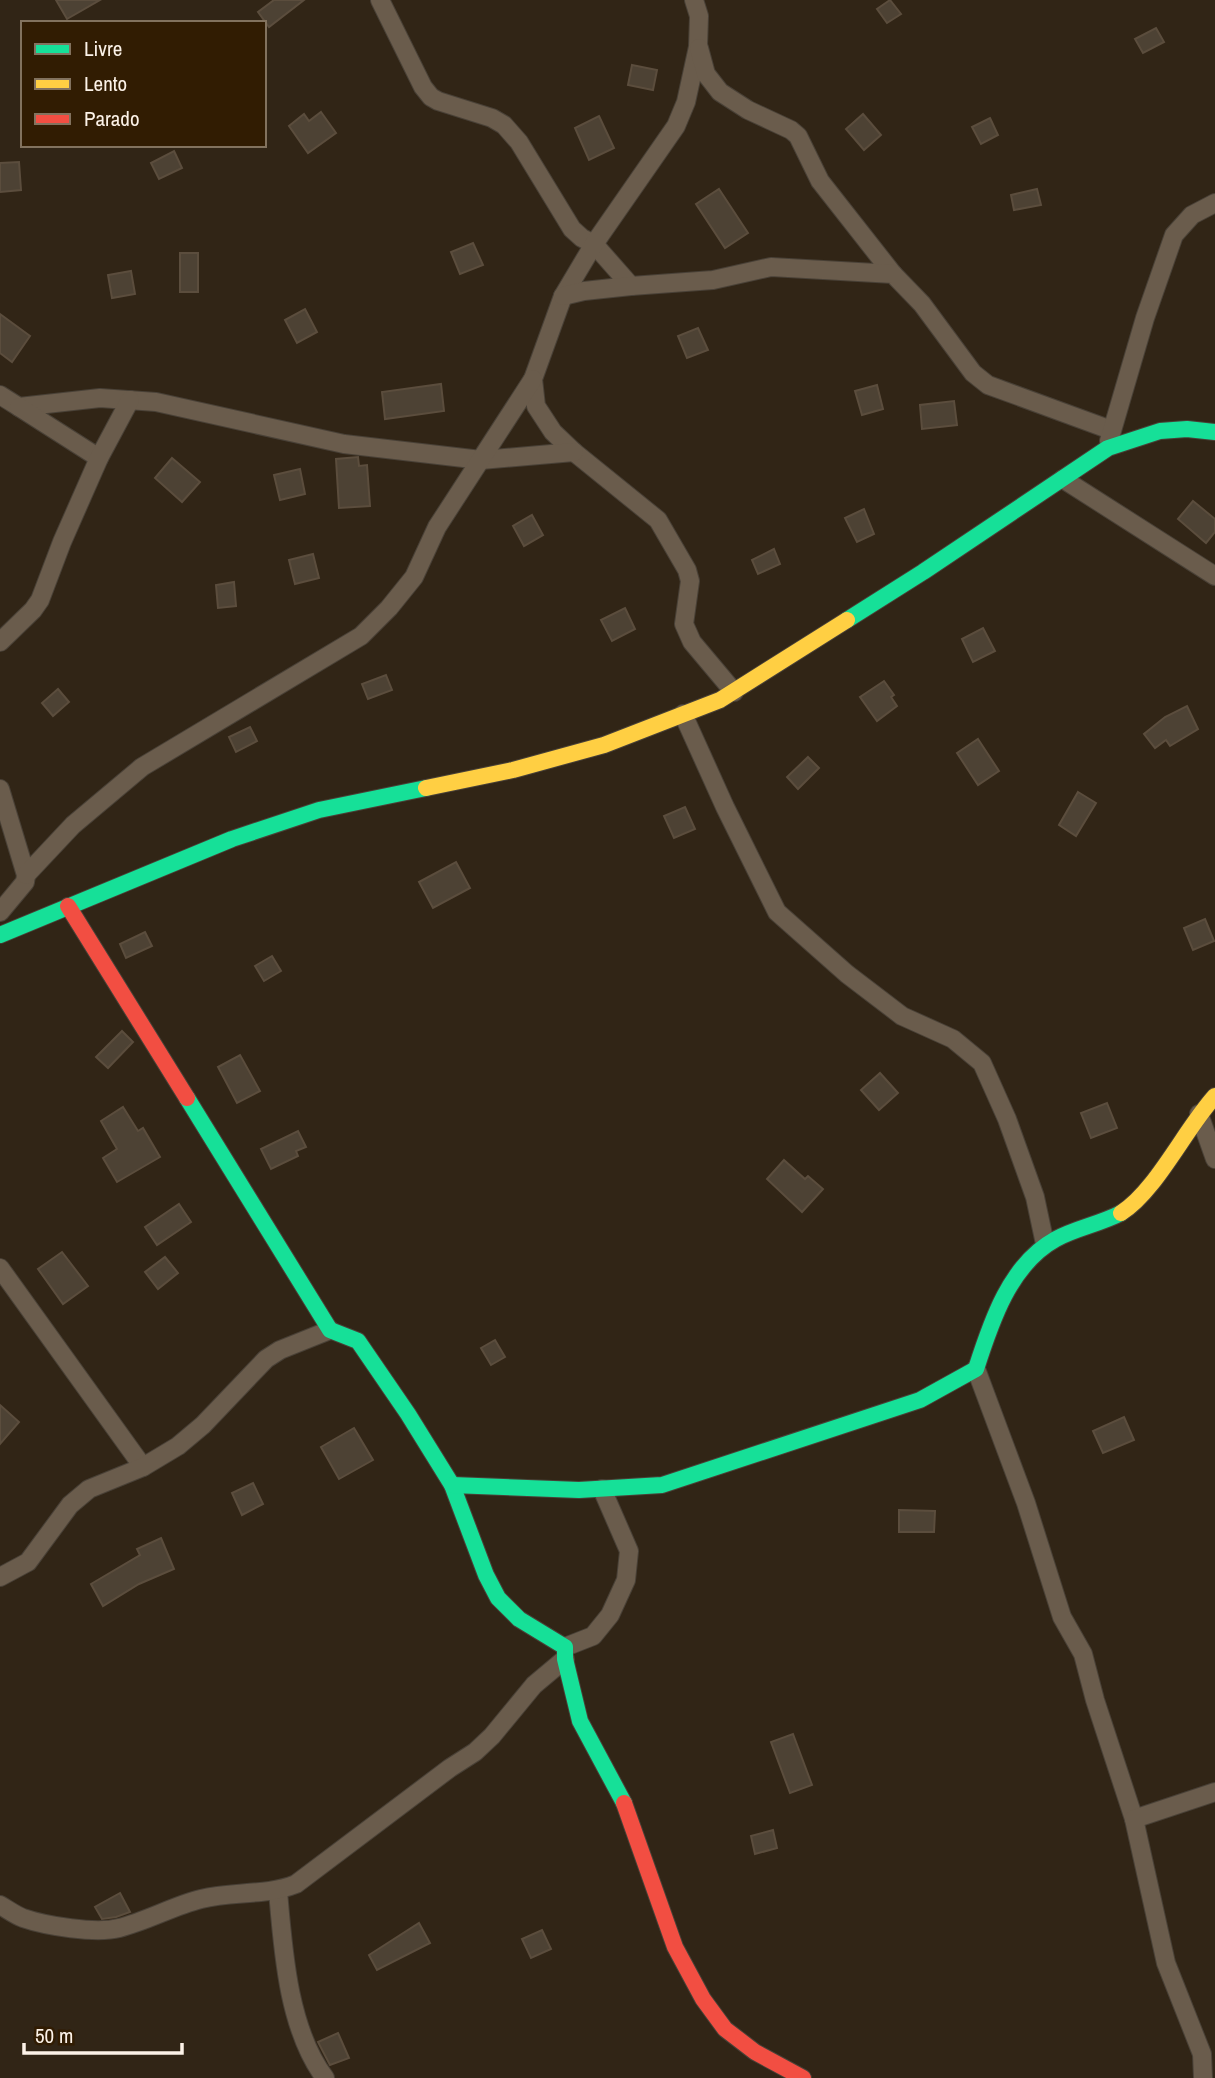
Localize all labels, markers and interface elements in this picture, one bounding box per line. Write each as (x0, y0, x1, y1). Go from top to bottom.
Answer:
legend (21, 21, 266, 147)
text: Livre (84, 34, 122, 63)
text: Lento (84, 69, 127, 98)
text: Parado (84, 104, 140, 133)
scale bar (24, 2011, 182, 2056)
text: 50 m (35, 2021, 73, 2050)

